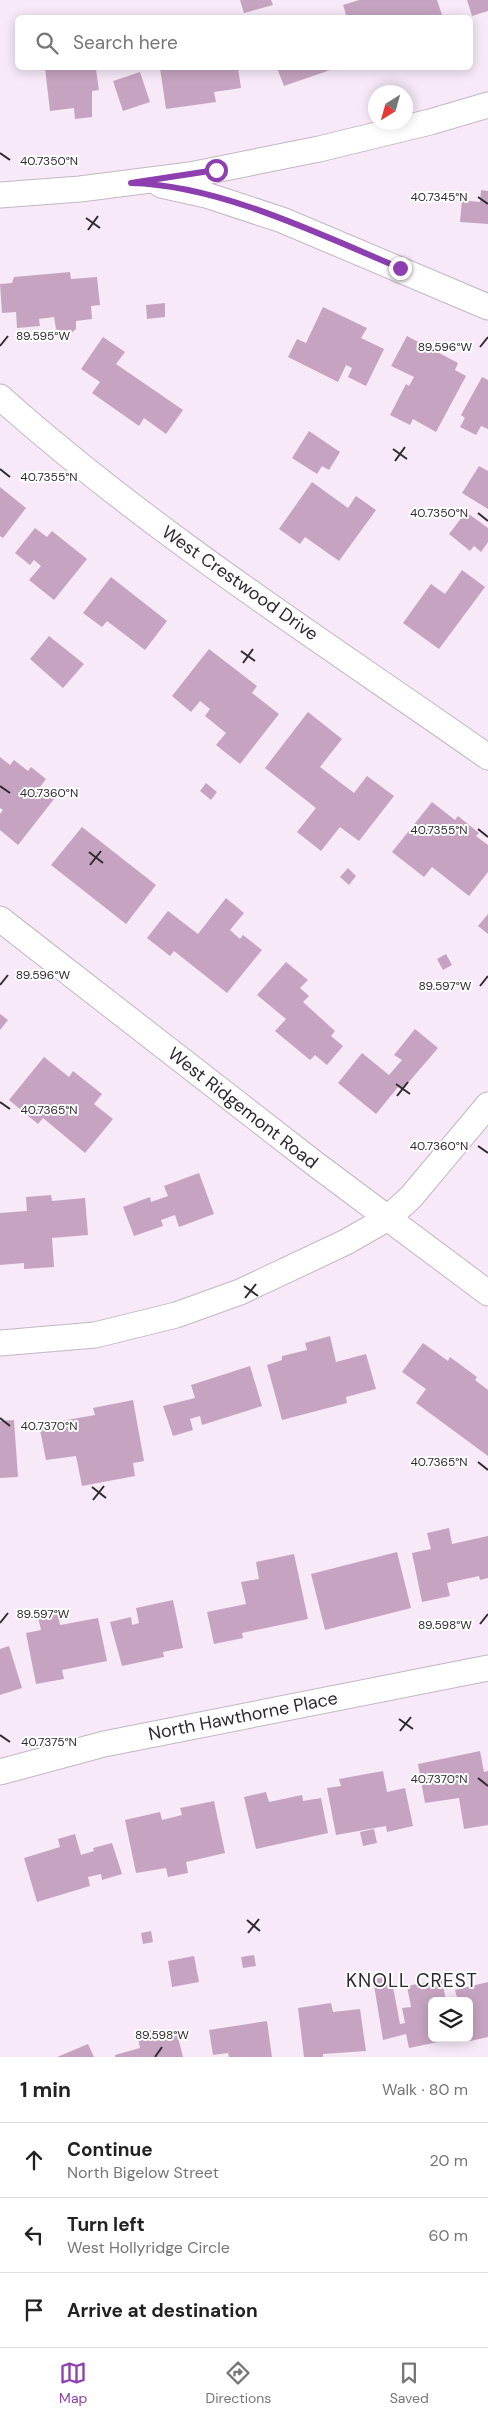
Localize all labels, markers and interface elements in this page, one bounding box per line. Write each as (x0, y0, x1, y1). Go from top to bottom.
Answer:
search box (15, 15, 473, 70)
icon: search (33, 29, 61, 57)
text: Search here (73, 30, 178, 55)
north arrow (368, 85, 413, 130)
text: 40.7350°N (20, 153, 78, 169)
route start (205, 159, 228, 182)
text: 40.7345°N (410, 189, 468, 205)
route end (389, 257, 412, 280)
text: 89.595°W (16, 328, 70, 344)
text: 89.596°W (418, 339, 473, 355)
text: 40.7355°N (20, 469, 78, 485)
text: 40.7350°N (410, 505, 468, 521)
street label: West Crestwood Drive (157, 520, 323, 646)
text: 40.7360°N (20, 785, 78, 801)
text: 40.7355°N (410, 822, 468, 838)
text: 89.596°W (16, 967, 71, 983)
text: 89.597°W (419, 978, 472, 994)
street label: West Ridgemont Road (163, 1042, 323, 1174)
text: 40.7365°N (20, 1102, 78, 1118)
text: 40.7360°N (410, 1138, 468, 1154)
text: 40.7370°N (21, 1418, 77, 1434)
text: 40.7365°N (410, 1454, 468, 1470)
text: 89.597°W (17, 1606, 70, 1622)
text: 89.598°W (418, 1617, 472, 1633)
street label: North Hawthorne Place (146, 1686, 340, 1746)
text: 40.7375°N (21, 1734, 77, 1750)
text: 40.7370°N (411, 1771, 467, 1787)
district label: KNOLL CREST (346, 1968, 478, 1993)
map controls (428, 1997, 473, 2042)
button: layers (428, 1997, 473, 2042)
text: 89.598°W (135, 2027, 189, 2043)
text: 1 min (20, 2076, 71, 2104)
text: Walk · 80 m (382, 2079, 468, 2100)
text: Continue (67, 2137, 153, 2162)
icon: ahead (20, 2146, 48, 2174)
text: 20 m (429, 2150, 468, 2171)
text: North Bigelow Street (67, 2162, 219, 2183)
text: Turn left (67, 2212, 145, 2237)
icon: left (20, 2221, 48, 2249)
text: 60 m (428, 2225, 468, 2246)
text: West Hollyridge Circle (67, 2237, 230, 2258)
icon: arrive (20, 2296, 48, 2324)
text: Arrive at destination (67, 2298, 258, 2323)
tab: Map (59, 2359, 87, 2407)
tab: Directions (206, 2359, 271, 2407)
tab: Saved (390, 2359, 429, 2407)

